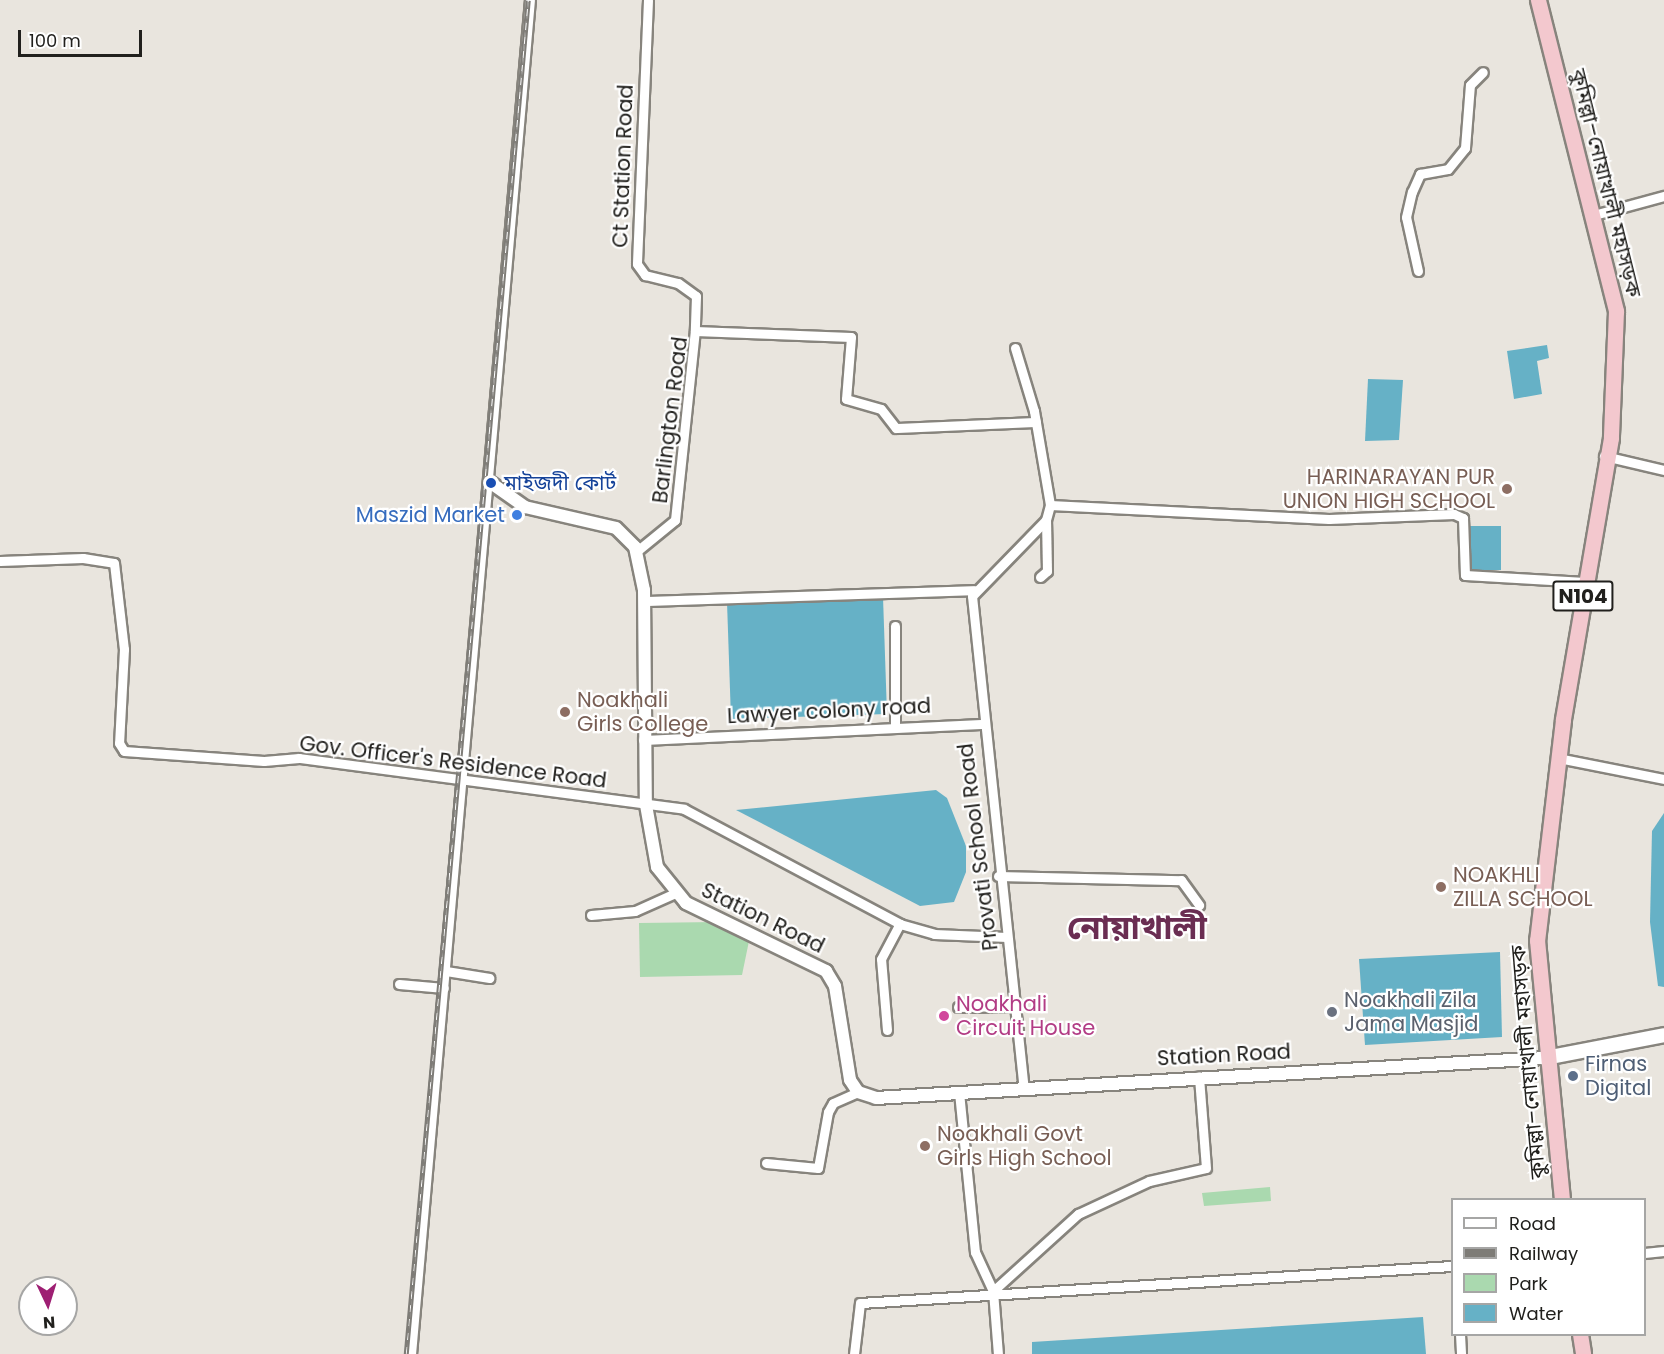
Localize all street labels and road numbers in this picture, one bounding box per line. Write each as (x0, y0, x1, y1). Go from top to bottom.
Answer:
street label: কুমিল্লা–নোয়াখালী মহাসড়ক (1565, 66, 1647, 300)
street label: Ct Station Road (608, 84, 638, 248)
street label: Barlington Road (647, 335, 693, 505)
road number: N104 (1552, 579, 1614, 613)
street label: Lawyer colony road (726, 693, 932, 729)
street label: Gov. Officer's Residence Road (298, 731, 608, 793)
street label: Provati School Road (953, 742, 1003, 952)
street label: Station Road (697, 877, 829, 959)
street label: কুমিল্লা–নোয়াখালী মহাসড়ক (1505, 944, 1551, 1180)
street label: Station Road (1156, 1039, 1292, 1071)

